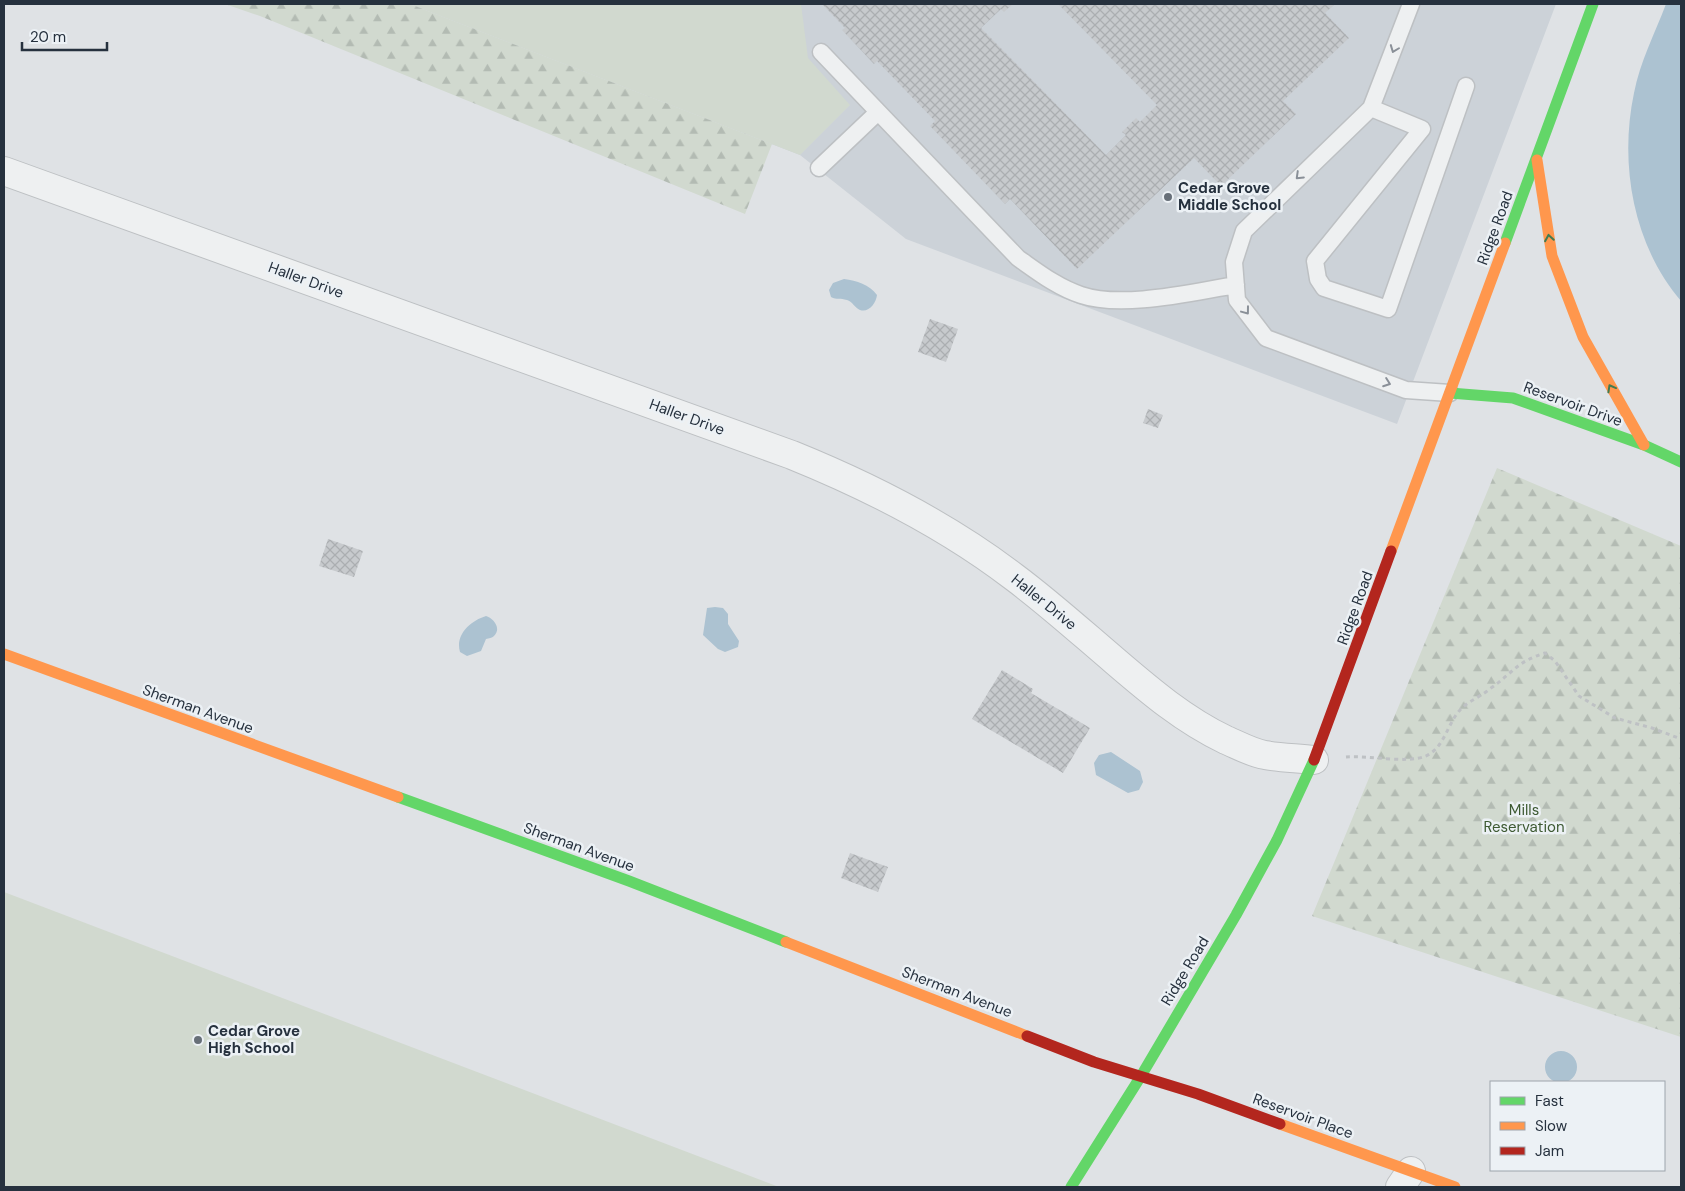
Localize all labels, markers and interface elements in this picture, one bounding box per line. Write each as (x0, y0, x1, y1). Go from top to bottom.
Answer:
scale bar (22, 20, 108, 52)
text: 20 m (30, 27, 66, 47)
one-way arrow (1389, 44, 1400, 53)
one-way arrow (1295, 170, 1304, 179)
place label: Cedar Grove Middle School (1178, 178, 1281, 215)
street label: Ridge Road (1472, 188, 1518, 268)
marker: Cedar Grove Middle School (1162, 191, 1174, 203)
one-way arrow (1545, 234, 1555, 243)
street label: Haller Drive (266, 257, 346, 303)
one-way arrow (1240, 305, 1248, 314)
one-way arrow (1382, 377, 1390, 387)
street label: Reservoir Drive (1521, 377, 1625, 431)
one-way arrow (1608, 384, 1618, 393)
street label: Haller Drive (647, 394, 727, 440)
street label: Ridge Road (1332, 568, 1378, 648)
street label: Haller Drive (1007, 569, 1081, 635)
street label: Sherman Avenue (140, 680, 256, 738)
park label: Mills Reservation (1483, 800, 1565, 837)
street label: Sherman Avenue (521, 818, 637, 876)
street label: Ridge Road (1156, 933, 1214, 1009)
street label: Sherman Avenue (899, 962, 1015, 1022)
place label: Cedar Grove High School (208, 1021, 300, 1058)
marker: Cedar Grove High School (192, 1034, 204, 1046)
legend (1490, 1081, 1665, 1171)
street label: Reservoir Place (1250, 1089, 1356, 1143)
text: Fast (1535, 1091, 1564, 1111)
text: Slow (1535, 1116, 1568, 1136)
text: Jam (1535, 1141, 1564, 1161)

